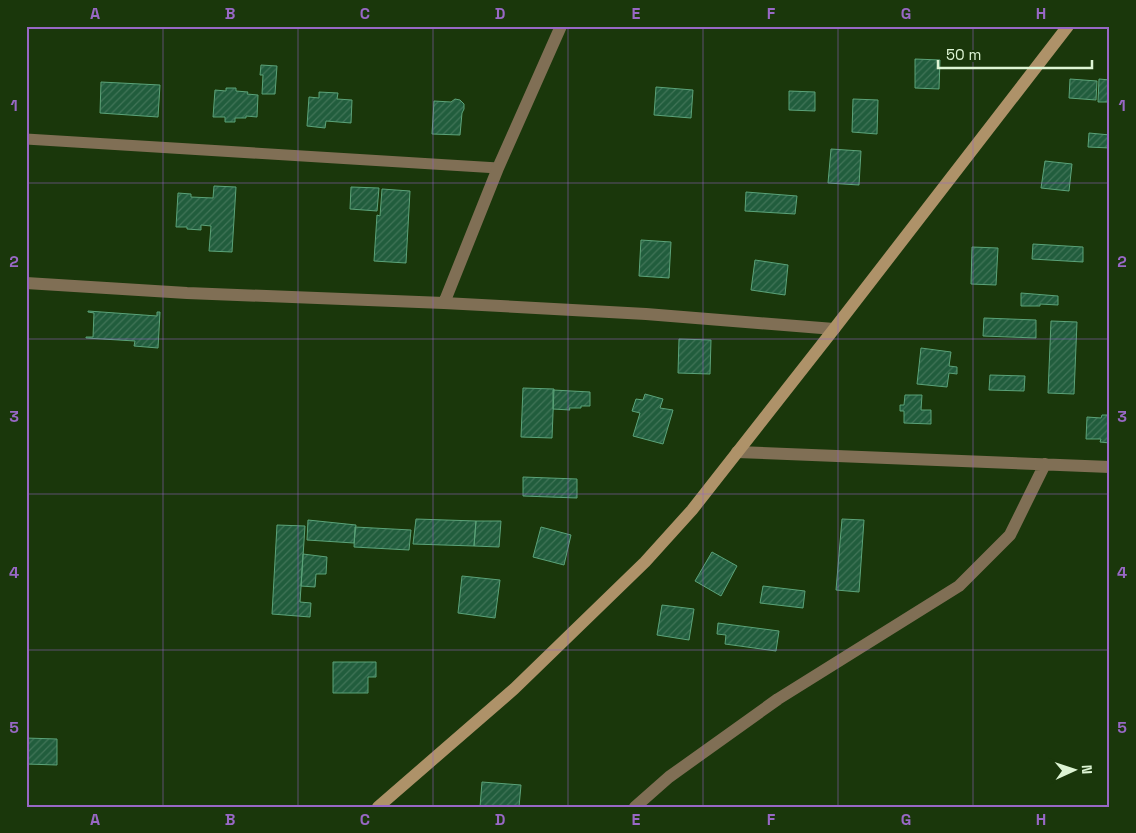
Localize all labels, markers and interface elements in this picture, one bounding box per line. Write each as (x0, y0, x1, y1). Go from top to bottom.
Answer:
text: A (90, 3, 100, 24)
text: B (225, 3, 235, 24)
text: C (360, 3, 370, 24)
text: D (495, 3, 505, 24)
text: E (632, 3, 641, 24)
text: F (767, 3, 776, 24)
text: G (901, 3, 911, 24)
text: H (1036, 3, 1046, 24)
scale bar (938, 38, 1092, 70)
text: 50 m (946, 45, 981, 64)
text: 1 (10, 95, 18, 116)
text: 1 (1118, 95, 1126, 116)
text: 2 (9, 251, 19, 272)
text: 2 (1117, 251, 1127, 272)
text: 3 (9, 406, 19, 427)
text: 3 (1117, 406, 1127, 427)
text: 4 (9, 562, 19, 583)
text: 4 (1117, 562, 1127, 583)
text: 5 (9, 717, 19, 738)
text: 5 (1117, 717, 1127, 738)
north arrow (1048, 746, 1098, 796)
text: N (1078, 764, 1096, 774)
text: A (90, 809, 100, 830)
text: B (225, 809, 235, 830)
text: C (360, 809, 370, 830)
text: D (495, 809, 505, 830)
text: E (632, 809, 641, 830)
text: F (767, 809, 776, 830)
text: G (901, 809, 911, 830)
text: H (1036, 809, 1046, 830)

